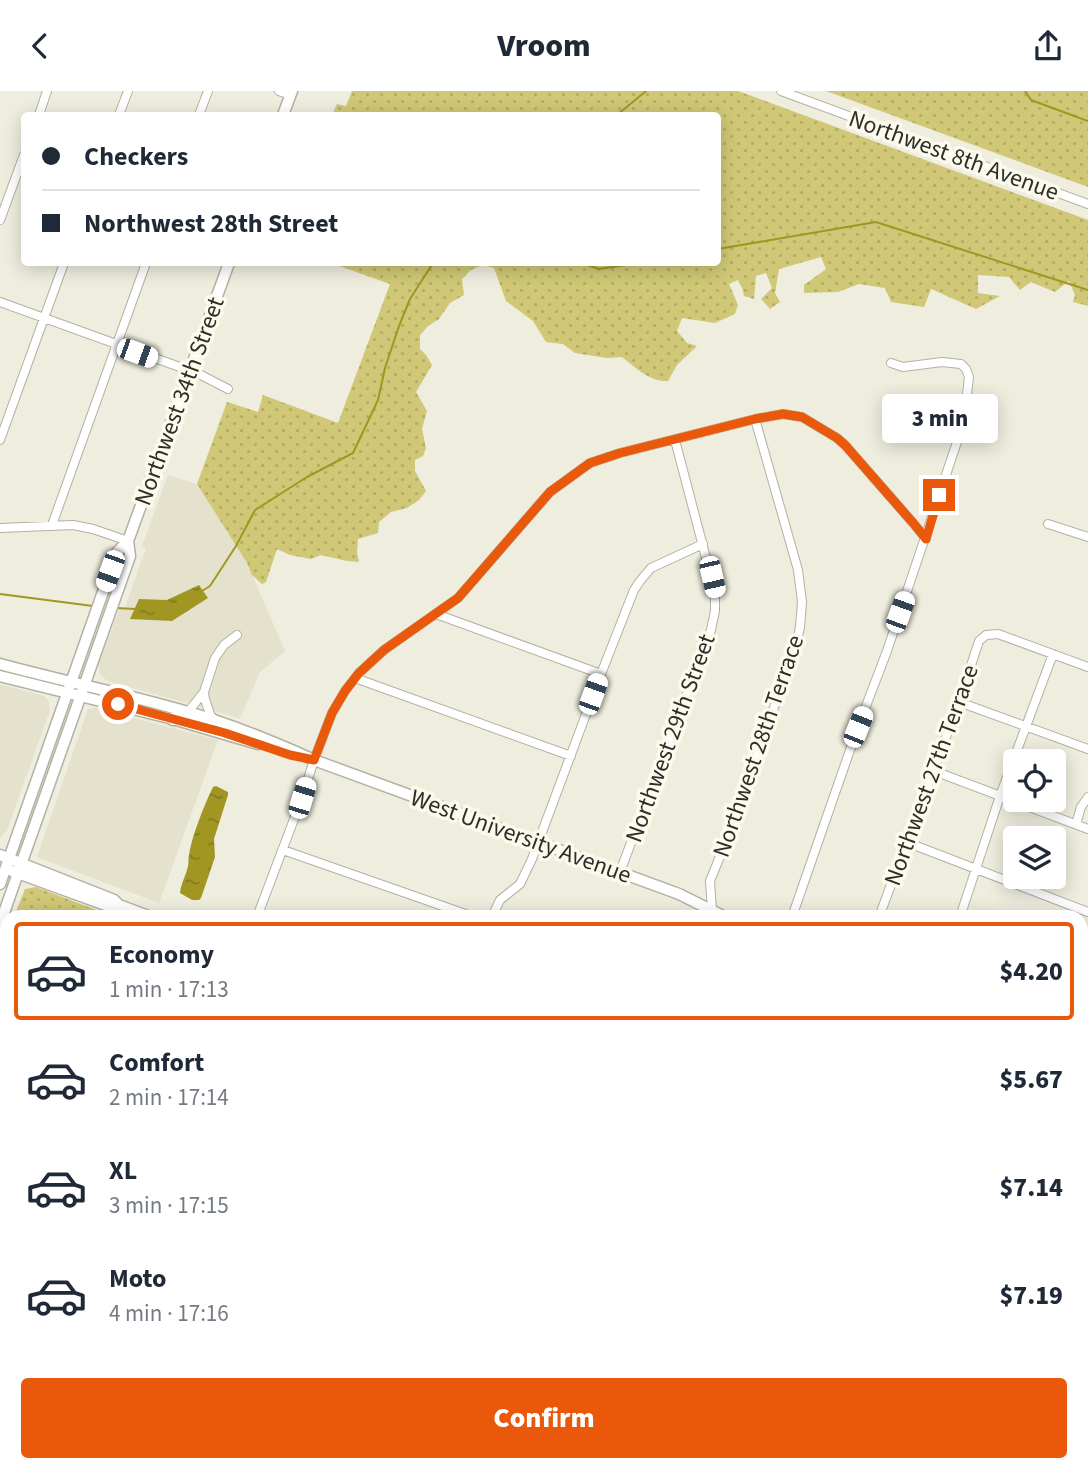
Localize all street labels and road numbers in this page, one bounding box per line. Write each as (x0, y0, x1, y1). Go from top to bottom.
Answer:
street label: Northwest 8th Avenue (844, 101, 1064, 210)
street label: Northwest 34th Street (125, 292, 233, 510)
street label: Northwest 29th Street (616, 629, 724, 847)
street label: Northwest 28th Terrace (704, 630, 813, 862)
street label: Northwest 27th Terrace (875, 660, 988, 891)
street label: West University Avenue (405, 780, 636, 893)

